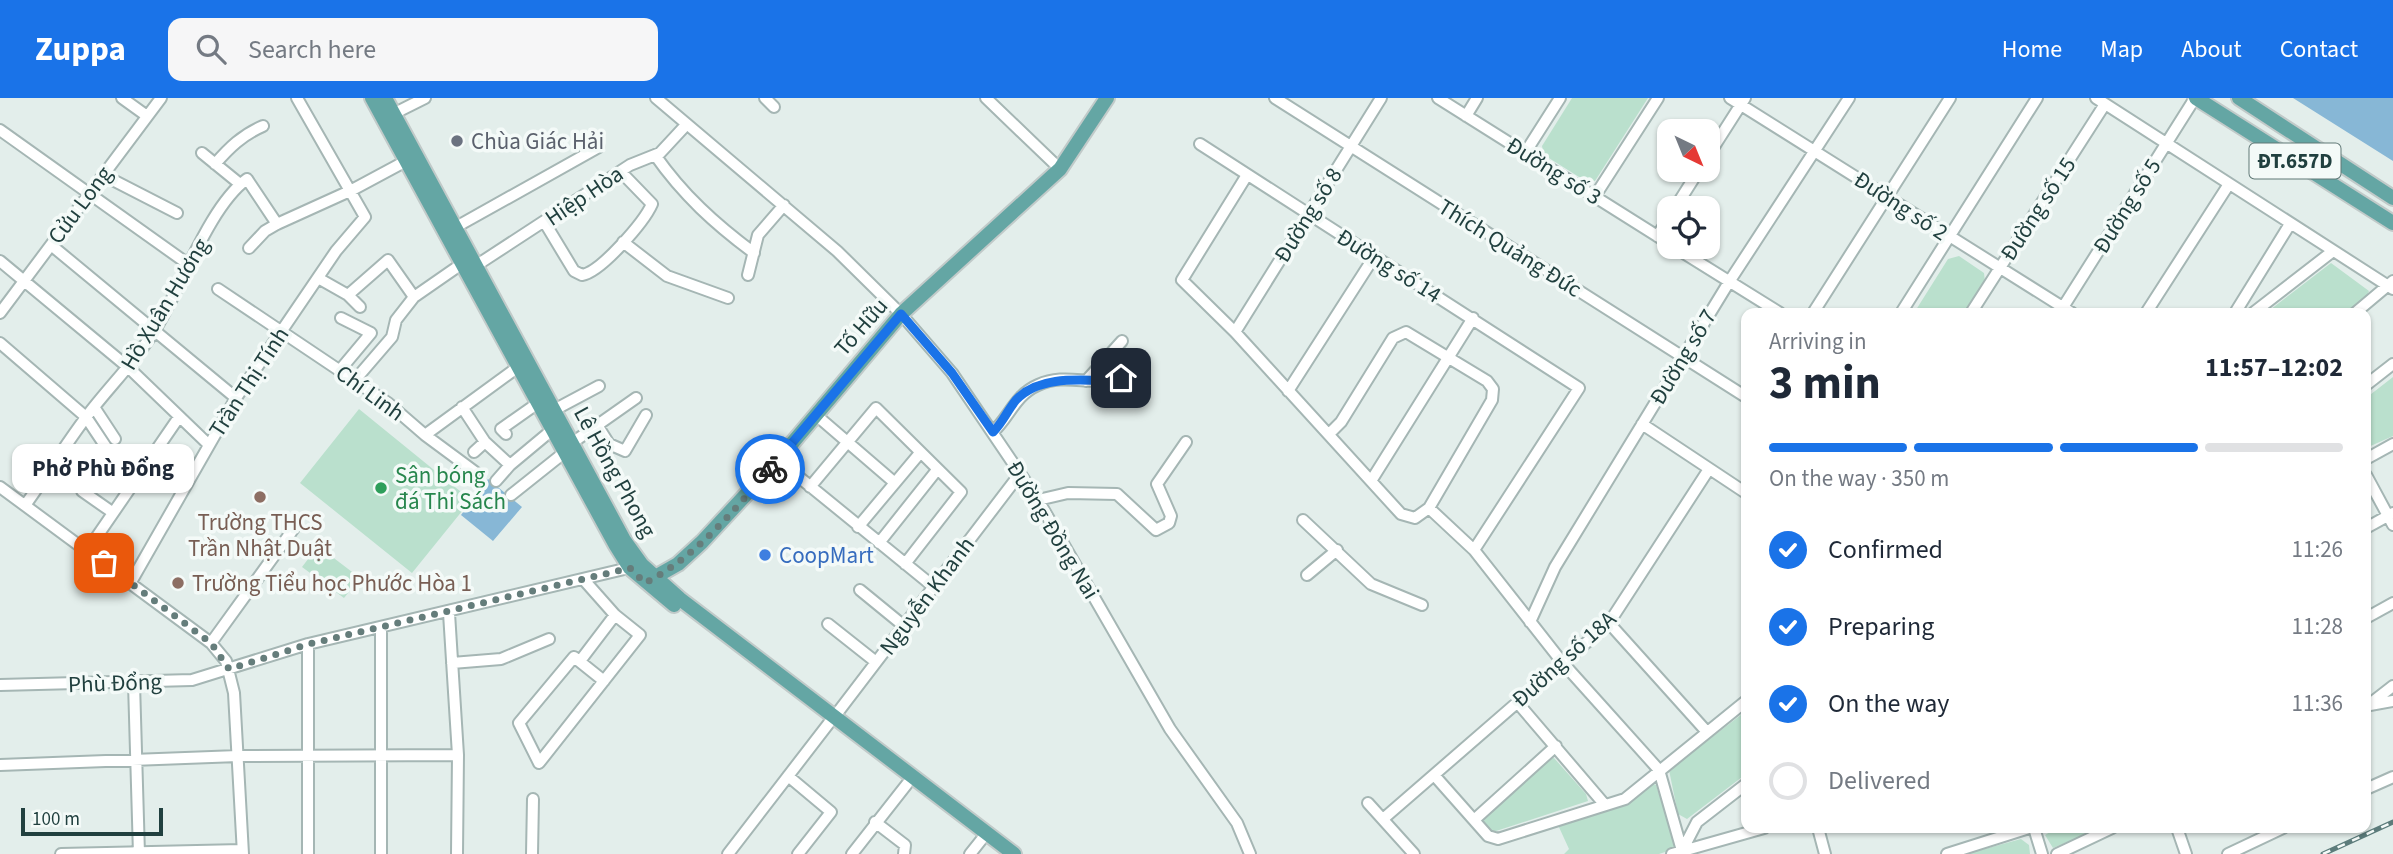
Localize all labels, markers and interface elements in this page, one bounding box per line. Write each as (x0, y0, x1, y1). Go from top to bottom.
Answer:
search box (168, 18, 658, 81)
text: Zuppa (35, 26, 126, 73)
icon: search (192, 30, 230, 68)
text: Search here (248, 31, 376, 68)
text: Home (2002, 32, 2062, 67)
text: Map (2100, 32, 2143, 67)
text: About (2181, 32, 2242, 67)
text: Contact (2280, 32, 2358, 67)
north arrow (1657, 119, 1720, 182)
map controls (1657, 119, 1720, 259)
place label: Chùa Giác Hải (471, 125, 604, 158)
street label: Đường số 3 (1500, 129, 1608, 213)
marker: Chùa Giác Hải (449, 133, 465, 149)
road number: ĐT.657D (2250, 144, 2340, 178)
street label: Đường số 15 (1992, 151, 2084, 267)
street label: Đường số 5 (2085, 152, 2169, 260)
street label: Hiệp Hòa (538, 158, 630, 234)
street label: Cửu Long (40, 159, 121, 251)
street label: Đường số 8 (1266, 161, 1350, 269)
street label: Đường số 2 (1847, 163, 1955, 249)
street label: Thích Quảng Đức (1432, 191, 1588, 305)
button: locate (1657, 196, 1720, 259)
street label: Đường số 14 (1330, 221, 1448, 311)
street label: Hồ Xuân Hương (112, 231, 218, 376)
street label: Tố Hữu (826, 291, 896, 363)
street label: Đường số 7 (1641, 303, 1725, 411)
street label: Trần Thị Tính (201, 320, 297, 444)
text: Arriving in (1769, 325, 1867, 358)
pin (1091, 348, 1151, 408)
text: 11:57–12:02 (2205, 349, 2343, 386)
text: 3 min (1769, 351, 1881, 416)
street label: Chí Linh (329, 357, 411, 429)
icon: home (1102, 359, 1140, 397)
street label: Lê Hồng Phong (565, 400, 665, 544)
courier (735, 434, 805, 504)
callout: Phở Phù Đổng (13, 444, 195, 493)
icon: bike (751, 450, 789, 488)
text: Phở Phù Đổng (32, 452, 174, 485)
street label: Đường Đồng Nai (999, 454, 1107, 606)
place label: Sân bóng đá Thi Sách (395, 459, 506, 518)
text: On the way · 350 m (1769, 462, 1949, 495)
marker: Sân bóng đá Thi Sách (373, 480, 389, 496)
marker: Trường THCS Trần Nhật Duật (252, 489, 268, 505)
place label: Trường THCS Trần Nhật Duật (188, 506, 332, 565)
street label: Nguyễn Khanh (871, 530, 983, 662)
icon: check (1769, 531, 1807, 569)
text: Confirmed (1828, 531, 1943, 568)
pin (74, 533, 134, 593)
text: 11:26 (2292, 533, 2343, 566)
place label: CoopMart (779, 539, 874, 572)
icon: bag (85, 544, 123, 582)
marker: CoopMart (757, 547, 773, 563)
place label: Trường Tiểu học Phước Hòa 1 (192, 567, 472, 600)
marker: Trường Tiểu học Phước Hòa 1 (170, 575, 186, 591)
street label: Đường số 18A (1504, 603, 1624, 715)
icon: check (1769, 608, 1807, 646)
text: Preparing (1828, 608, 1934, 645)
text: 11:28 (2292, 610, 2343, 643)
street label: Phù Đổng (68, 665, 163, 701)
icon: check (1769, 685, 1807, 723)
text: On the way (1828, 685, 1949, 722)
text: 11:36 (2292, 687, 2343, 720)
text: Delivered (1828, 762, 1931, 799)
scale bar (21, 805, 163, 837)
text: 100 m (32, 806, 80, 833)

